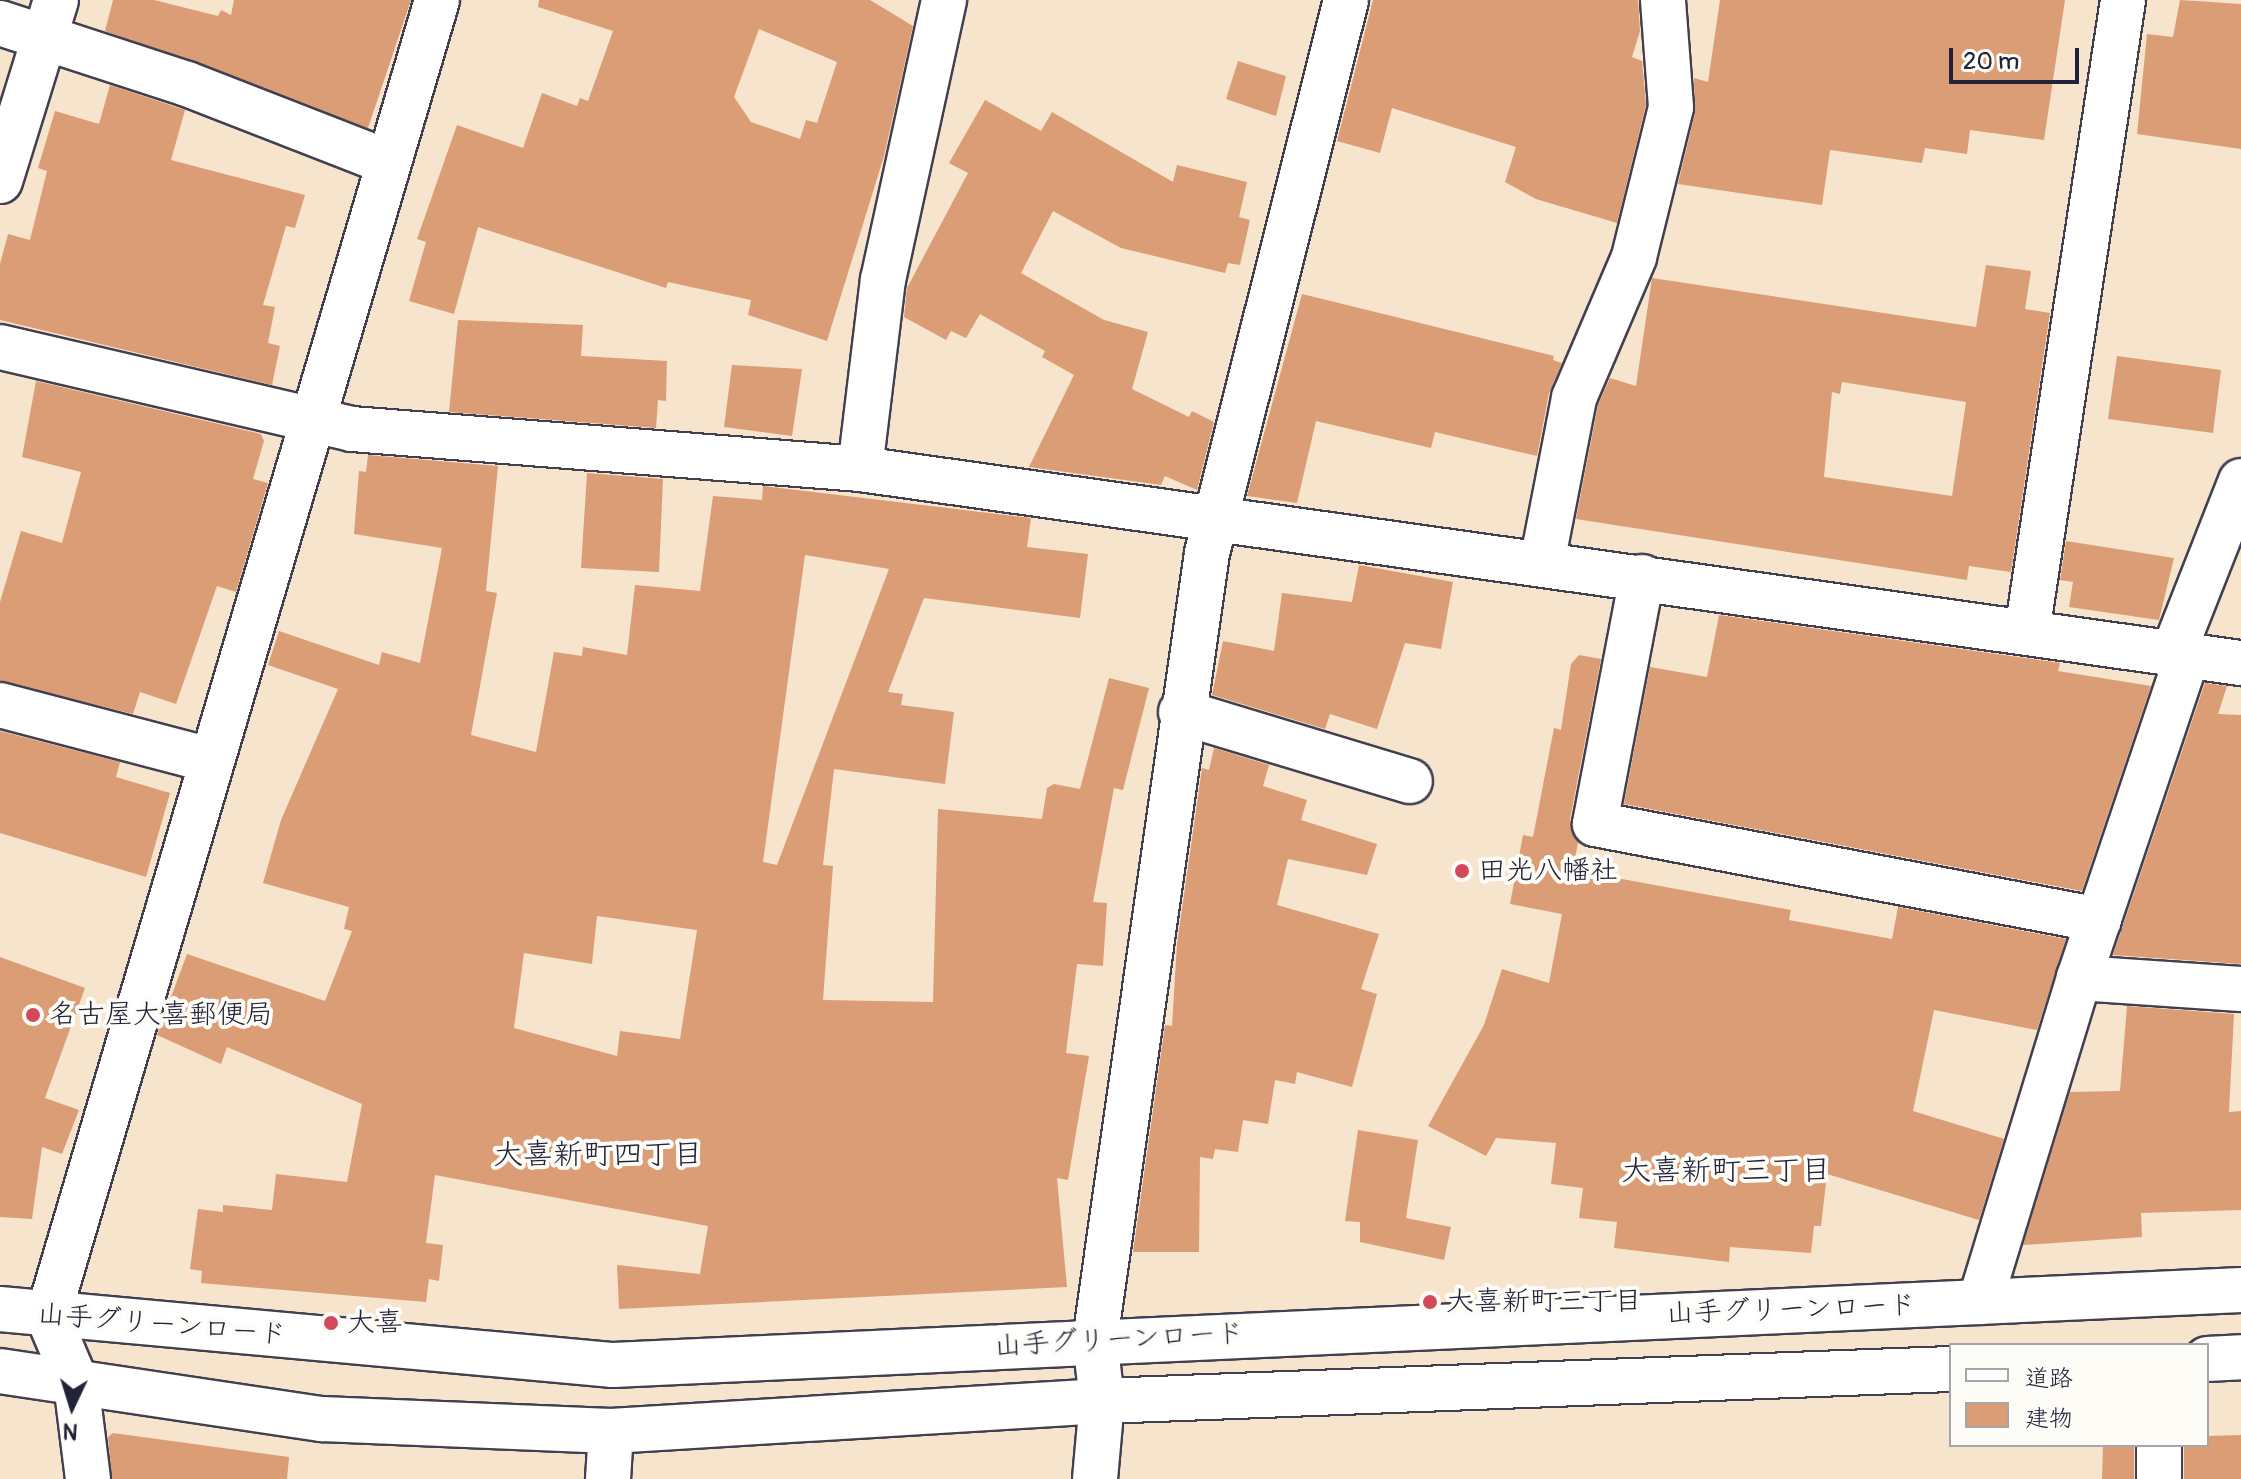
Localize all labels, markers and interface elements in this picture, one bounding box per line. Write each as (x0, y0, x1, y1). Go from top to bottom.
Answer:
scale bar (1953, 32, 2083, 82)
text: 20 m (1963, 47, 2019, 76)
place label: 田光八幡社 (1478, 854, 1618, 888)
marker: 田光八幡社 (1453, 862, 1471, 880)
place label: 名古屋大喜郵便局 (49, 998, 273, 1032)
marker: 名古屋大喜郵便局 (24, 1006, 42, 1024)
district label: 大喜新町四丁目 (493, 1137, 703, 1173)
district label: 大喜新町三丁目 (1621, 1153, 1831, 1189)
place label: 大喜新町三丁目 (1446, 1285, 1642, 1319)
street label: 山手グリーンロード (1664, 1289, 1918, 1331)
marker: 大喜新町三丁目 (1421, 1293, 1439, 1311)
street label: 山手グリーンロード (35, 1297, 289, 1353)
place label: 大喜 (347, 1306, 403, 1340)
marker: 大喜 (322, 1314, 340, 1332)
street label: 山手グリーンロード (992, 1317, 1246, 1363)
legend (1949, 1343, 2209, 1447)
text: 道路 (2025, 1364, 2073, 1393)
north arrow (32, 1367, 112, 1447)
text: 建物 (2025, 1404, 2073, 1433)
text: N (62, 1416, 79, 1445)

